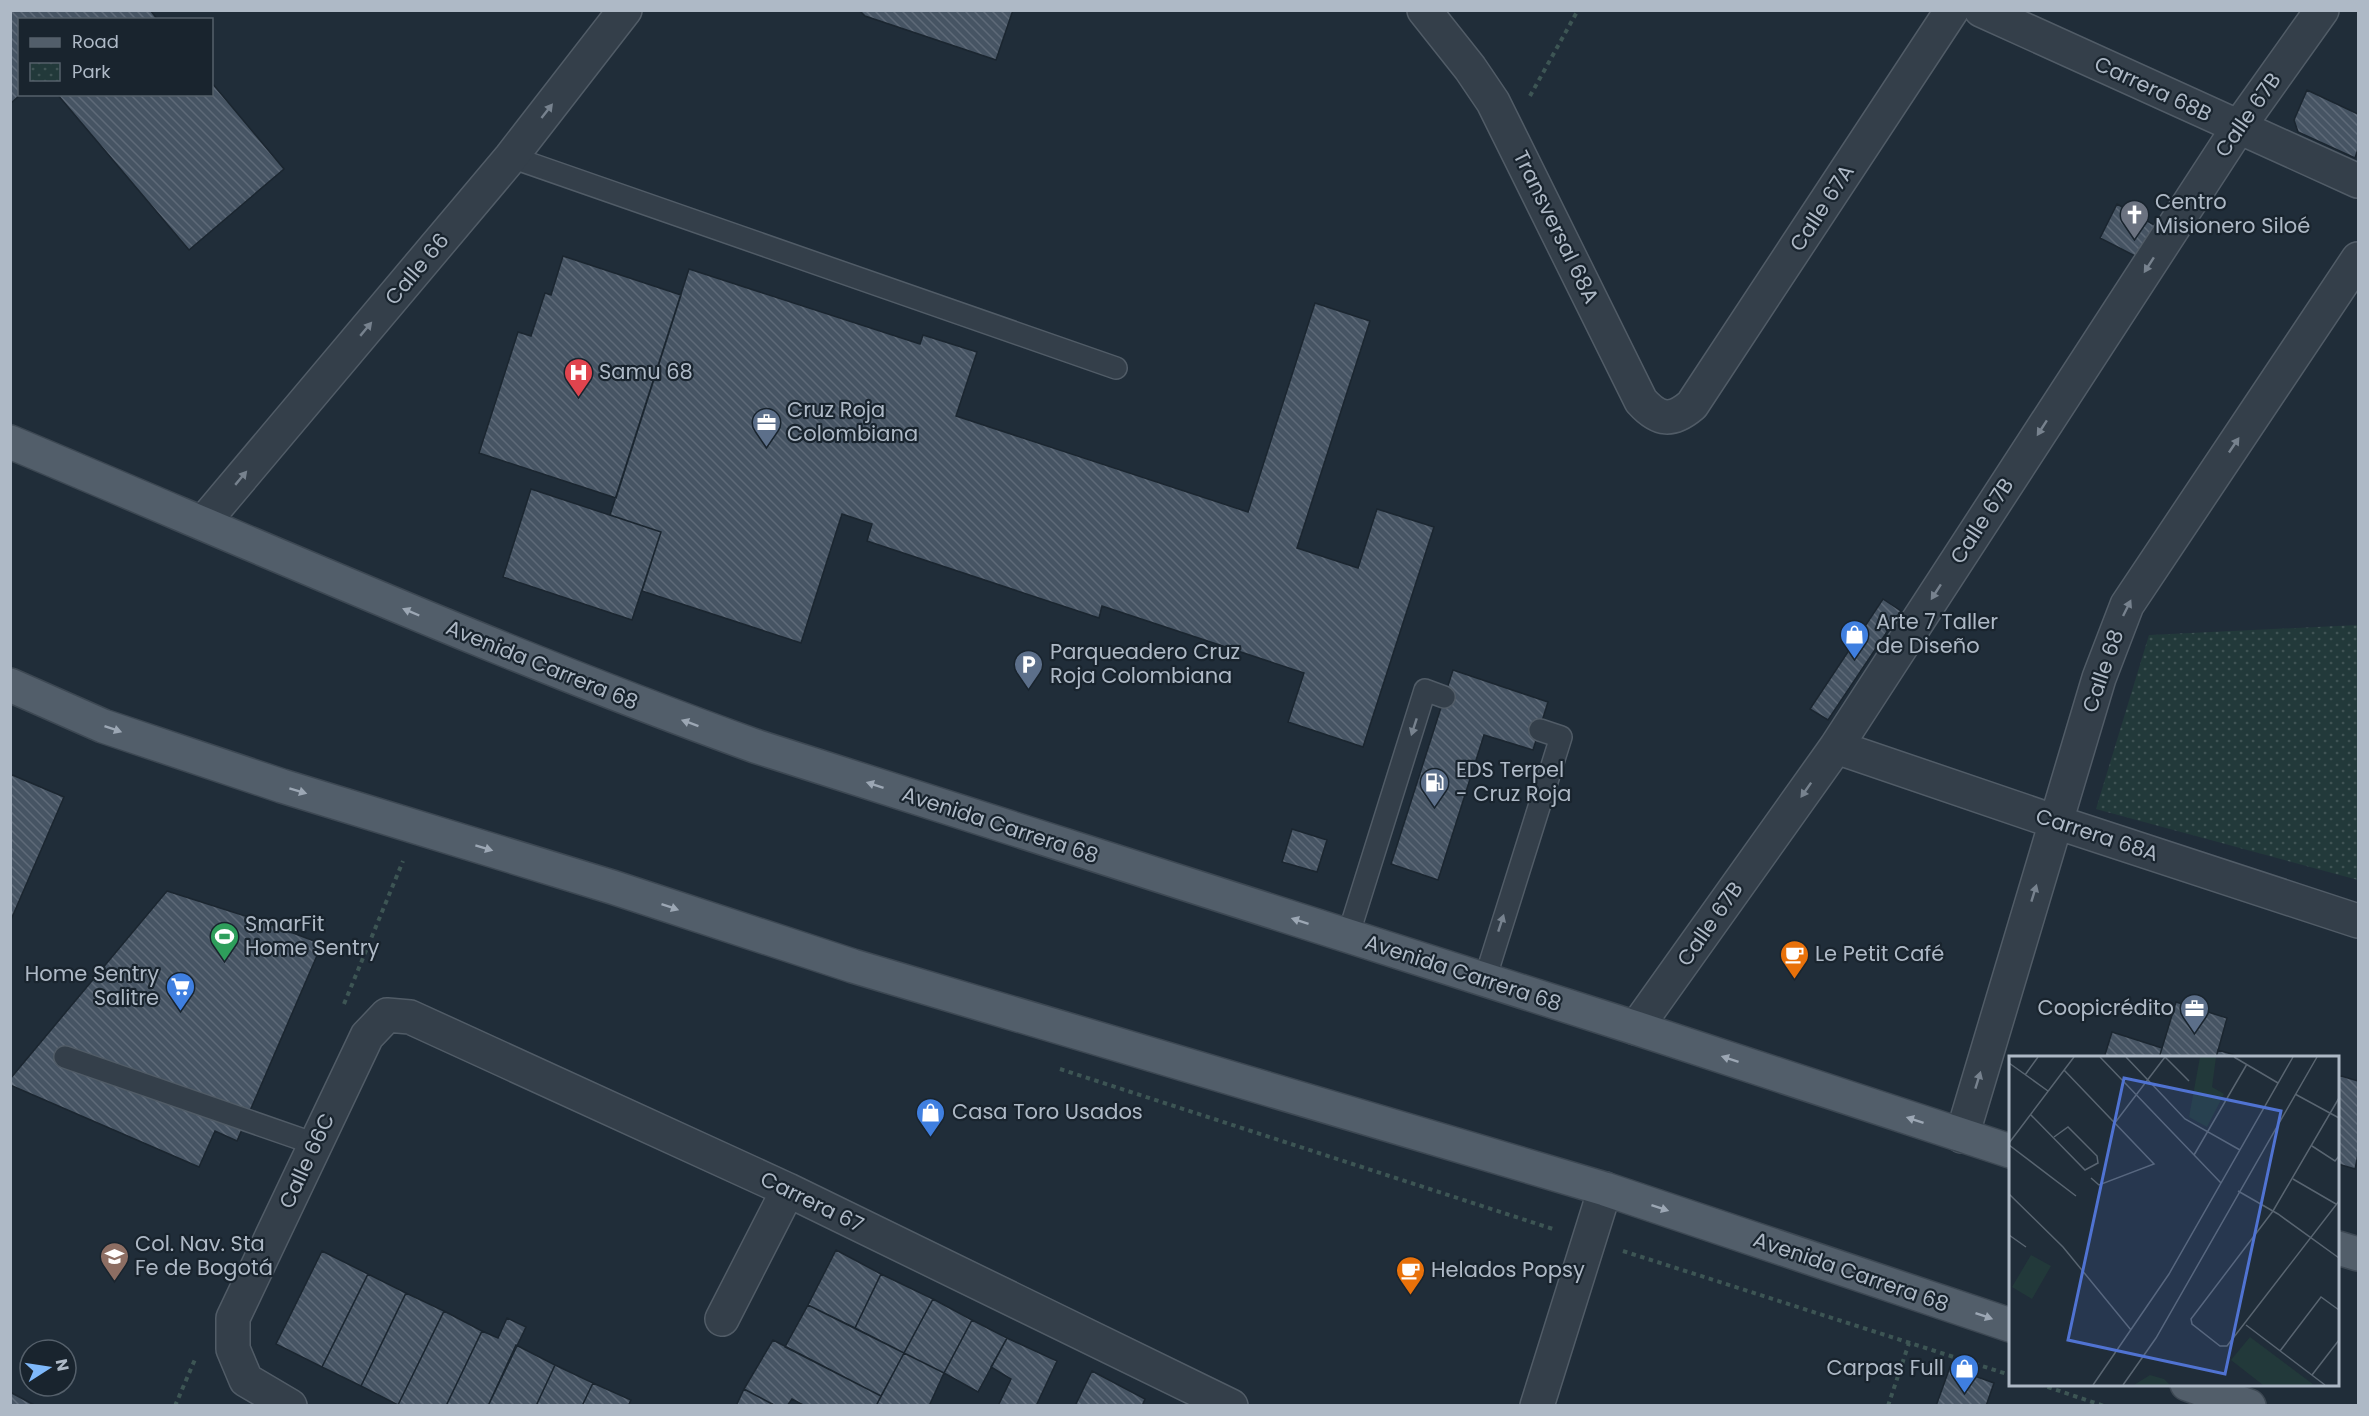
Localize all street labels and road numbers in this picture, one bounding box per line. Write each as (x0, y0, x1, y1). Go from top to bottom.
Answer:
street label: Carrera 68B (2090, 49, 2217, 128)
street label: Calle 67B (2208, 67, 2287, 163)
street label: Transversal 68A (1507, 145, 1606, 308)
street label: Calle 67A (1783, 159, 1861, 257)
street label: Calle 66 (378, 226, 455, 311)
street label: Calle 67B (1943, 472, 2020, 569)
street label: Avenida Carrera 68 (442, 613, 643, 716)
street label: Calle 68 (2075, 625, 2130, 716)
street label: Avenida Carrera 68 (898, 779, 1102, 870)
street label: Carrera 68A (2032, 801, 2162, 868)
street label: Calle 67B (1670, 876, 1749, 972)
street label: Avenida Carrera 68 (1361, 927, 1565, 1018)
street label: Calle 66C (272, 1108, 341, 1213)
street label: Carrera 67 (756, 1164, 869, 1239)
street label: Avenida Carrera 68 (1750, 1224, 1953, 1319)

